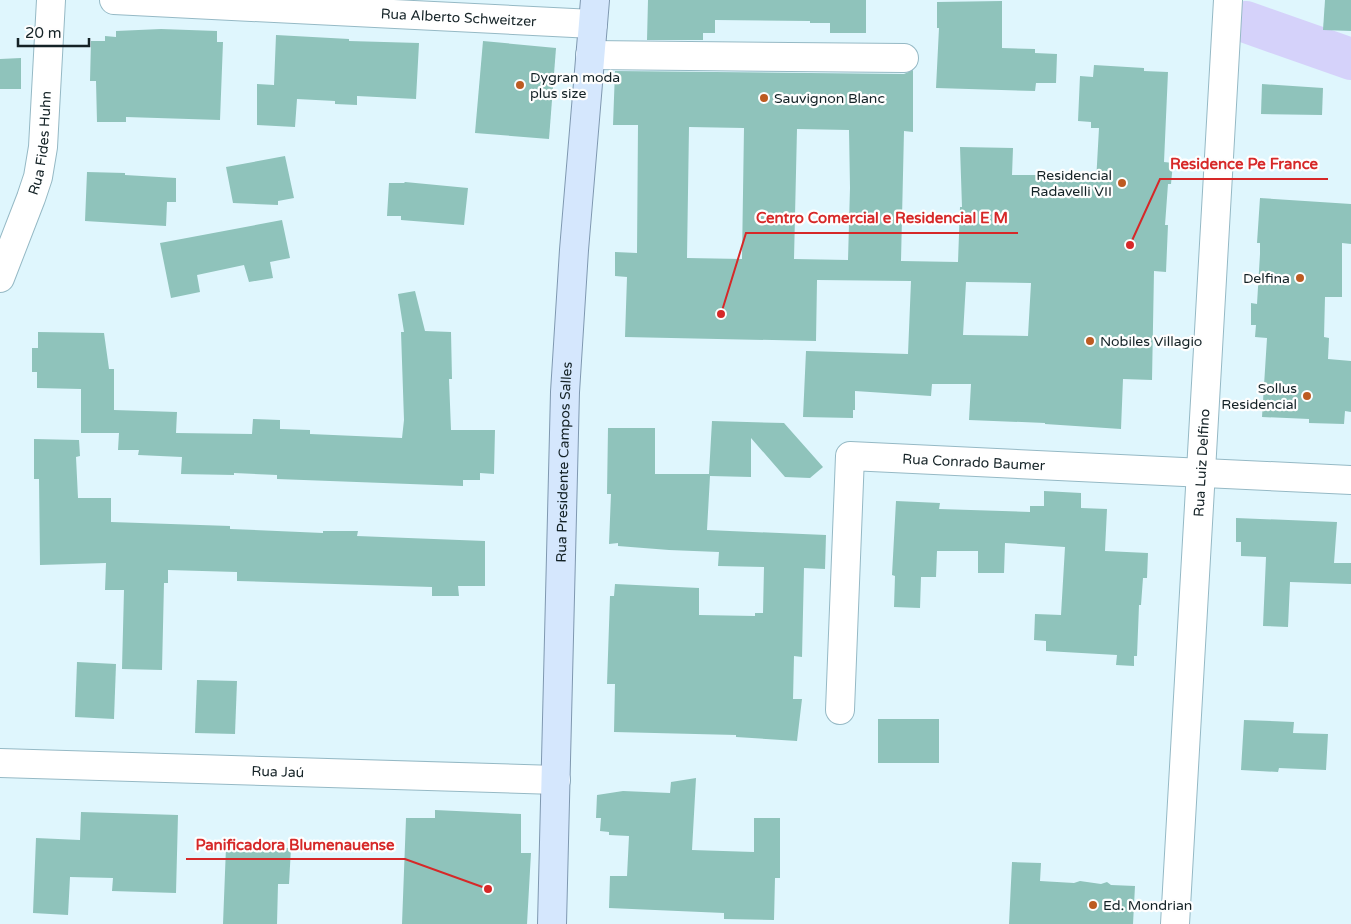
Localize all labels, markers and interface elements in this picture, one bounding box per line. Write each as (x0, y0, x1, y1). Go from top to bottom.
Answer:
street label: Rua Alberto Schweitzer (380, 5, 538, 30)
scale bar (18, 15, 89, 47)
text: 20 m (25, 24, 62, 42)
place label: Dygran moda plus size (530, 69, 620, 102)
marker: Dygran moda plus size (514, 79, 526, 91)
street label: Rua Fides Huhn (25, 90, 55, 197)
place label: Sauvignon Blanc (774, 90, 885, 107)
marker: Sauvignon Blanc (758, 92, 770, 104)
callout: Residence Pe France (1160, 149, 1328, 179)
text: Residence Pe France (1170, 155, 1319, 173)
place label: Residencial Radavelli VII (1031, 167, 1112, 200)
marker: Residencial Radavelli VII (1116, 177, 1128, 189)
callout: Centro Comercial e Residencial E M (746, 203, 1018, 233)
text: Centro Comercial e Residencial E M (756, 209, 1008, 227)
place label: Delfina (1243, 270, 1290, 287)
marker: Delfina (1294, 272, 1306, 284)
place label: Nobiles Villagio (1100, 333, 1202, 350)
marker: Nobiles Villagio (1084, 335, 1096, 347)
street label: Rua Presidente Campos Salles (553, 361, 576, 563)
place label: Sollus Residencial (1221, 380, 1297, 413)
marker: Sollus Residencial (1301, 390, 1313, 402)
street label: Rua Luiz Delfino (1190, 408, 1214, 517)
street label: Rua Conrado Baumer (902, 451, 1046, 474)
street label: Rua Jaú (251, 763, 305, 781)
callout: Panificadora Blumenauense (186, 829, 405, 859)
text: Panificadora Blumenauense (195, 836, 395, 854)
place label: Ed. Mondrian (1103, 897, 1192, 914)
marker: Ed. Mondrian (1087, 899, 1099, 911)

